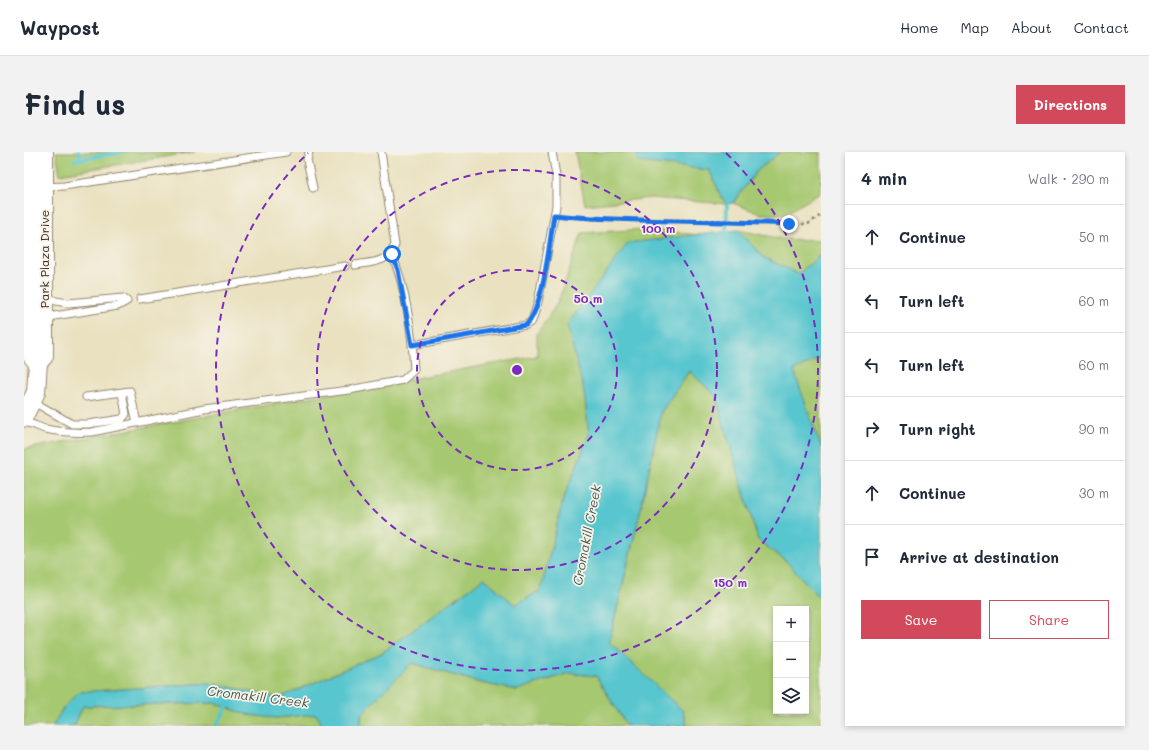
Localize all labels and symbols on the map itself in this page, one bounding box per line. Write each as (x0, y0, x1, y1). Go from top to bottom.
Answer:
street label: Park Plaza Drive (36, 210, 52, 308)
route end (780, 215, 798, 233)
text: 100 m (641, 220, 675, 236)
route start (383, 245, 401, 263)
text: 50 m (574, 290, 602, 306)
centre of rings (510, 363, 524, 377)
water label: Cromakill Creek (568, 482, 604, 587)
text: 150 m (713, 574, 747, 590)
water label: Cromakill Creek (206, 681, 311, 711)

